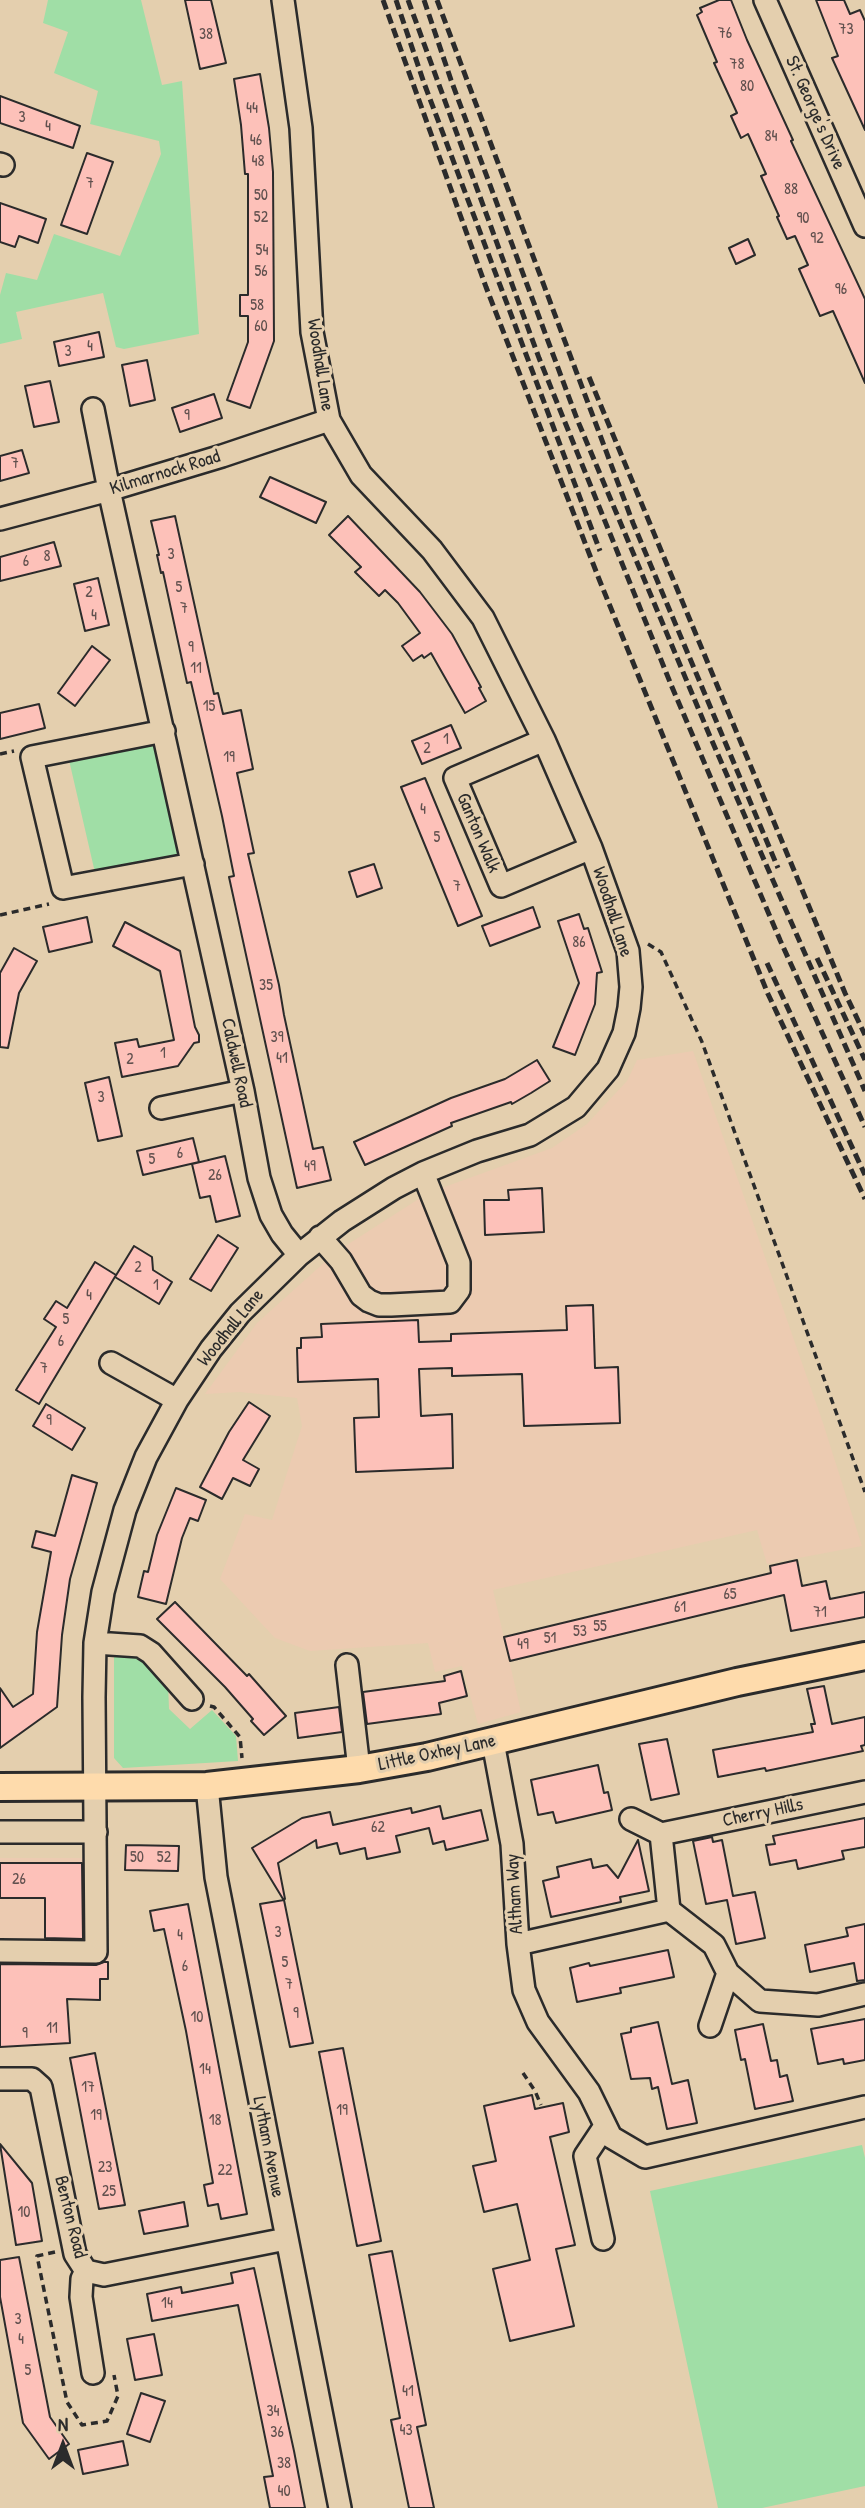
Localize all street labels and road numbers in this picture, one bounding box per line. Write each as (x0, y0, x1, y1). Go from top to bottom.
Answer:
street label: St. George's Drive (780, 53, 850, 173)
street label: Woodhall Lane (301, 317, 339, 413)
street label: Kilmarnock Road (107, 445, 223, 501)
street label: Ganton Walk (451, 790, 505, 876)
street label: Woodhall Lane (587, 864, 637, 960)
street label: Caldwell Road (215, 1016, 257, 1110)
street label: Woodhall Lane (193, 1285, 269, 1371)
street label: Little Oxhey Lane (376, 1729, 498, 1777)
street label: Cherry Hills (721, 1793, 805, 1833)
street label: Altham Way (502, 1853, 528, 1935)
street label: Lytham Avenue (247, 2094, 289, 2200)
street label: Benton Road (49, 2173, 91, 2261)

